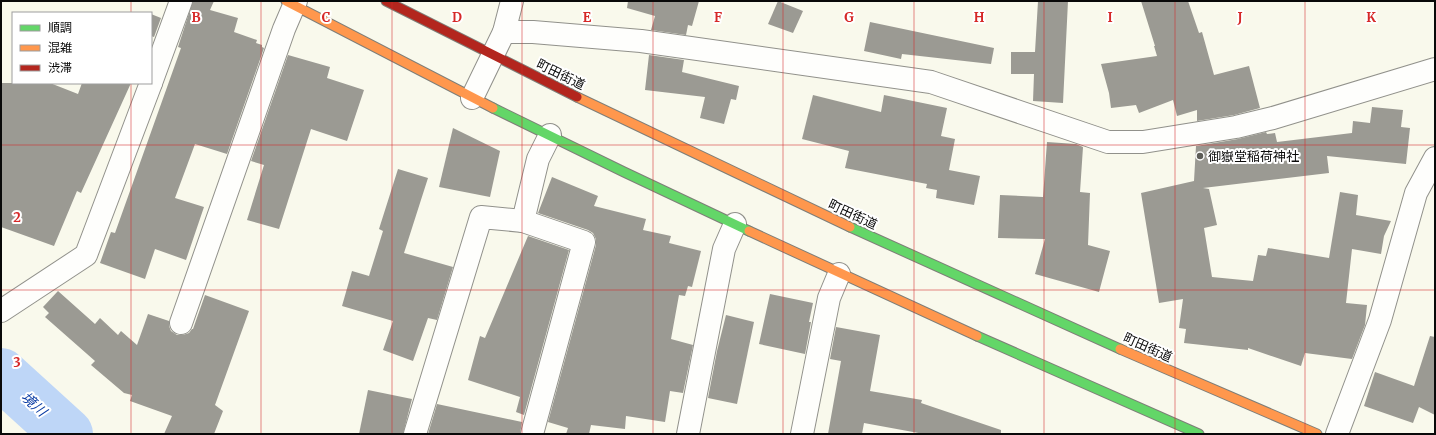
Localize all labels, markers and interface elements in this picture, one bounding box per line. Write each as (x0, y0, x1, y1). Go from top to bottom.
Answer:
text: B (191, 9, 201, 26)
text: C (322, 9, 331, 26)
text: D (452, 9, 462, 26)
text: E (583, 9, 592, 26)
text: F (714, 9, 722, 26)
text: G (844, 9, 854, 26)
text: H (974, 9, 985, 26)
text: I (1107, 9, 1113, 26)
text: J (1236, 9, 1243, 26)
text: K (1366, 9, 1376, 26)
legend (12, 12, 152, 84)
text: 順調 (48, 20, 72, 35)
text: 混雑 (48, 40, 72, 55)
street label: 町田街道 (534, 55, 588, 93)
text: 渋滞 (48, 60, 72, 75)
place label: 御嶽堂稲荷神社 (1208, 148, 1299, 165)
marker: 御嶽堂稲荷神社 (1195, 151, 1205, 161)
street label: 町田街道 (826, 196, 880, 233)
text: 2 (13, 209, 21, 226)
street label: 町田街道 (1121, 329, 1175, 366)
text: 3 (13, 354, 21, 371)
water label: 境川 (18, 388, 52, 421)

